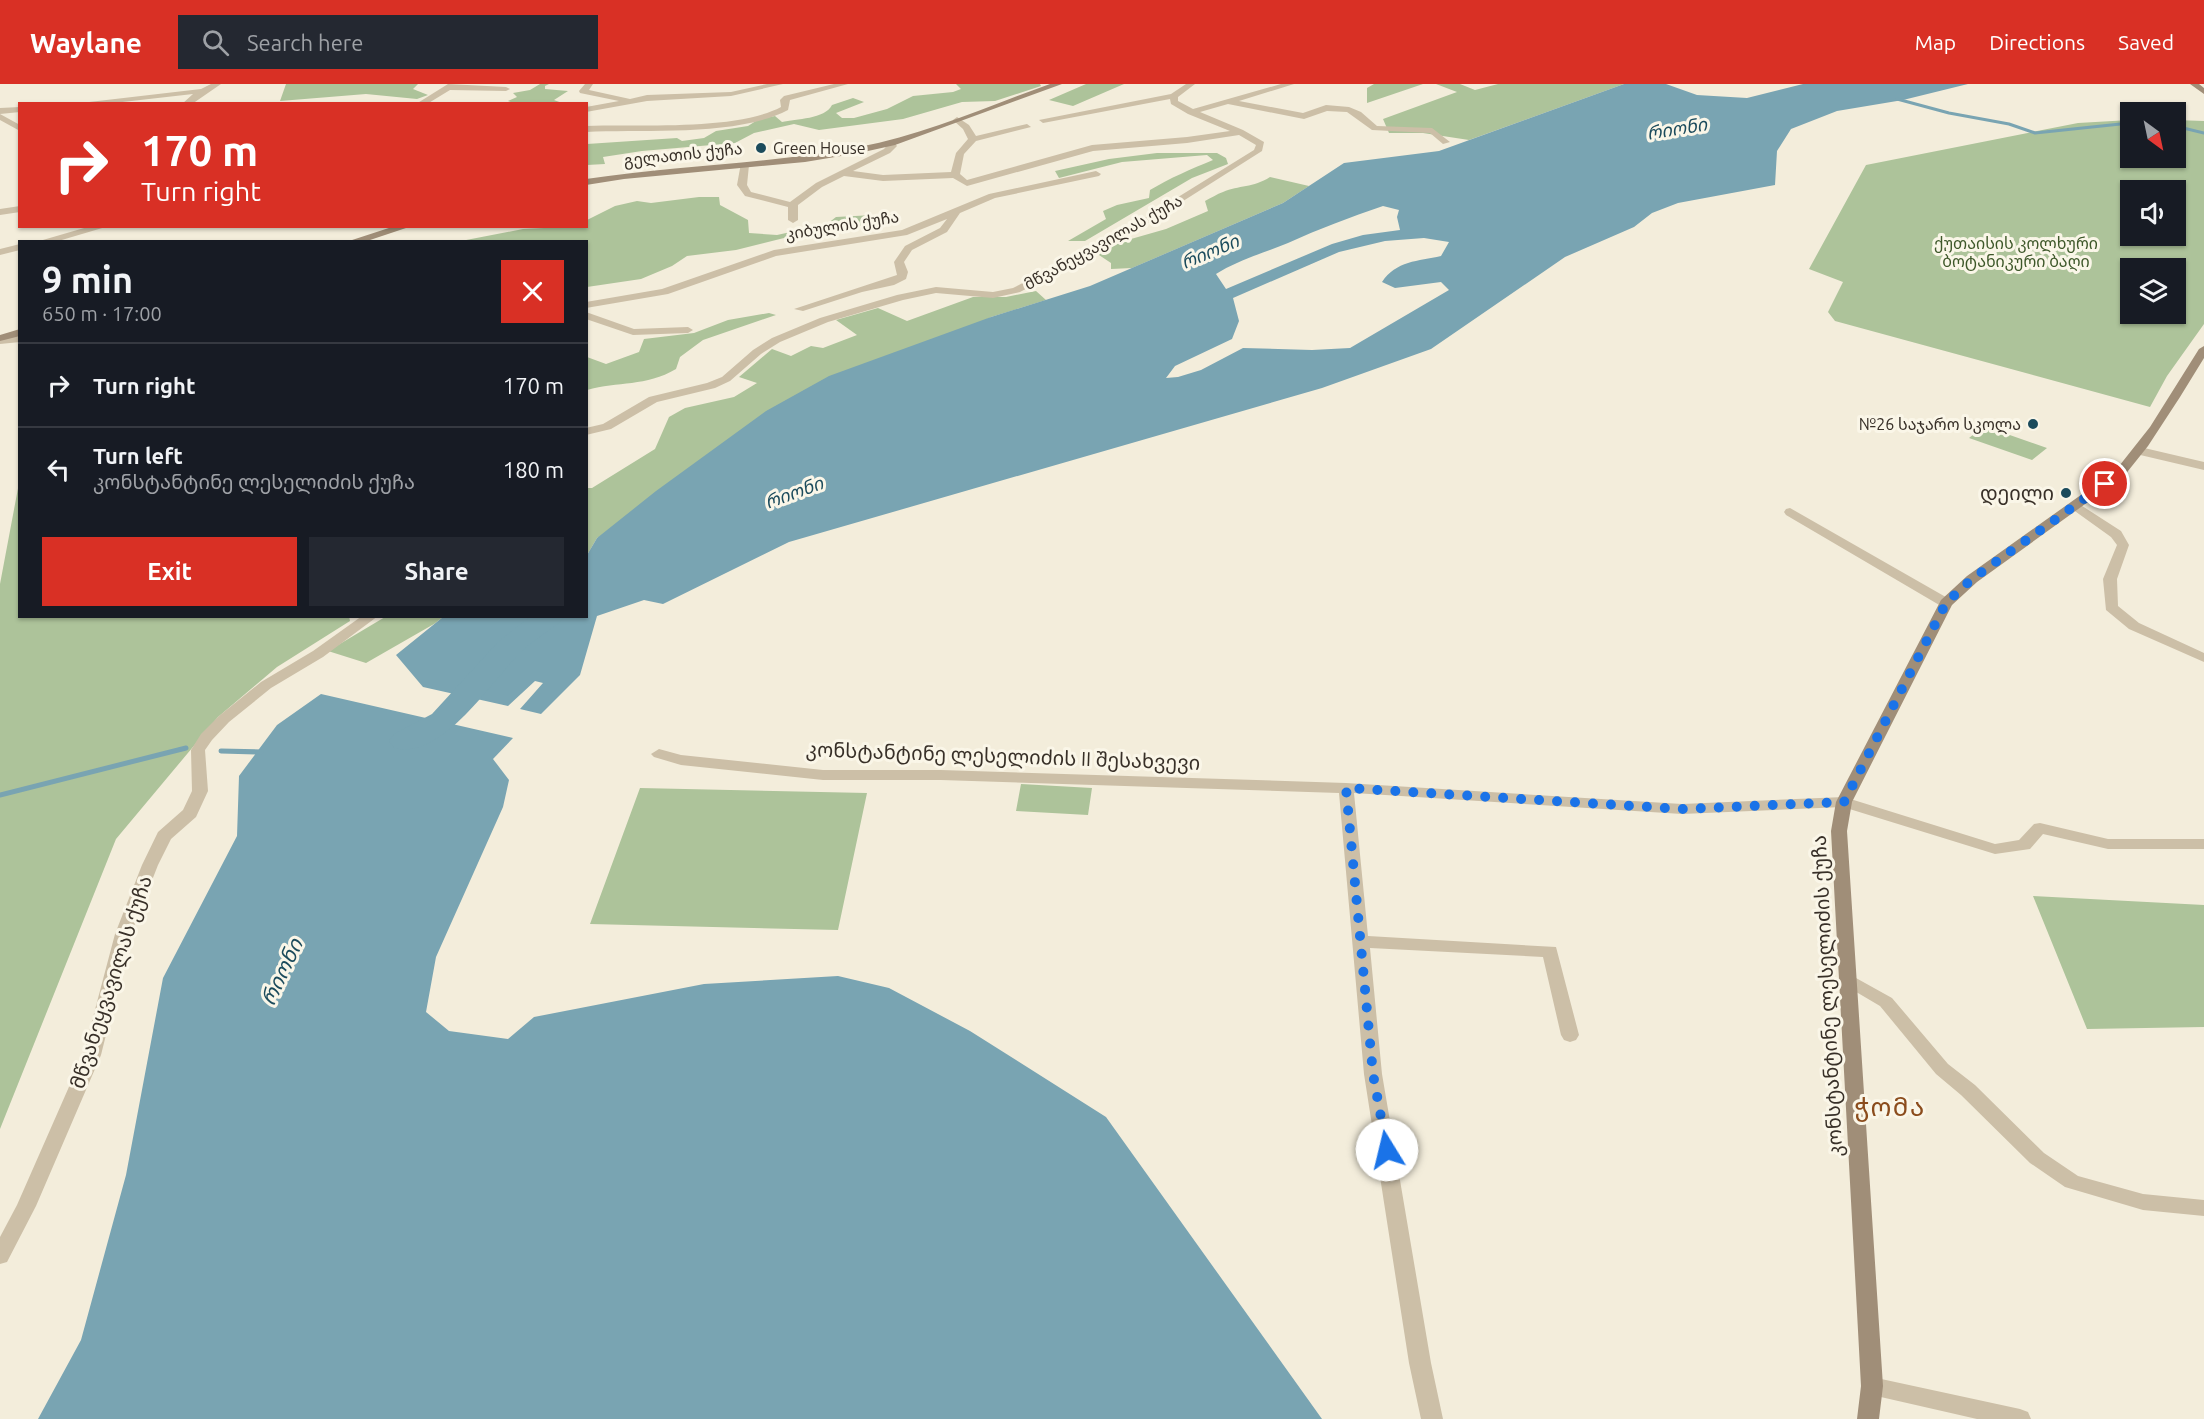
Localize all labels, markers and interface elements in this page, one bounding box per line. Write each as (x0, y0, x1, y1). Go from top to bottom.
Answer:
search box (178, 15, 598, 69)
icon: search (199, 26, 232, 59)
text: Waylane (30, 27, 142, 58)
text: Search here (247, 30, 363, 55)
text: Map (1915, 30, 1956, 54)
text: Directions (1989, 30, 2085, 54)
text: Saved (2118, 30, 2174, 54)
north arrow (2120, 102, 2186, 168)
map controls (2120, 102, 2186, 324)
water label: რიონი (1645, 113, 1709, 143)
icon: right (42, 126, 120, 204)
text: 170 m (141, 127, 258, 174)
street label: გელათის ქუჩა (623, 139, 743, 171)
place label: Green House (773, 139, 866, 157)
marker: Green House (754, 141, 768, 155)
text: Turn right (141, 176, 261, 206)
button: sound (2120, 180, 2186, 246)
street label: მწვანეყვავილას ქუჩა (1021, 191, 1186, 295)
street label: კიბულის ქუჩა (784, 207, 900, 245)
water label: რიონი (1178, 230, 1242, 272)
park label: ქუთაისის კოლხური ბოტანიკური ბაღი (1934, 234, 2098, 271)
button: layers (2120, 258, 2186, 324)
text: 9 min (42, 259, 133, 300)
button: close (501, 260, 564, 323)
text: 650 m · 17:00 (42, 302, 162, 325)
icon: right (42, 369, 75, 402)
text: Turn right (93, 373, 195, 398)
text: 170 m (503, 373, 564, 398)
place label: №26 საჯარო სკოლა (1859, 415, 2021, 435)
marker: №26 საჯარო სკოლა (2026, 417, 2040, 431)
text: Turn left (93, 443, 183, 468)
icon: left (42, 453, 75, 486)
text: 180 m (503, 457, 564, 482)
pin (2079, 458, 2130, 509)
icon: arrive (2088, 467, 2121, 500)
text: კონსტანტინე ლესელიძის ქუჩა (93, 470, 415, 493)
water label: რიონი (762, 472, 826, 512)
place label: დეილი (1980, 481, 2054, 506)
marker: დეილი (2059, 486, 2073, 500)
button: Exit (42, 537, 297, 606)
button: Share (309, 537, 564, 606)
street label: კონსტანტინე ლესელიძის II შესახვევი (805, 737, 1201, 776)
street label: კონსტანტინე ლესელიძის ქუჩა (1807, 835, 1848, 1157)
street label: მწვანეყვავილას ქუჩა (65, 873, 158, 1092)
water label: რიონი (255, 934, 307, 1009)
district label: ჭომა (1854, 1092, 1926, 1122)
position arrow (1355, 1118, 1419, 1182)

